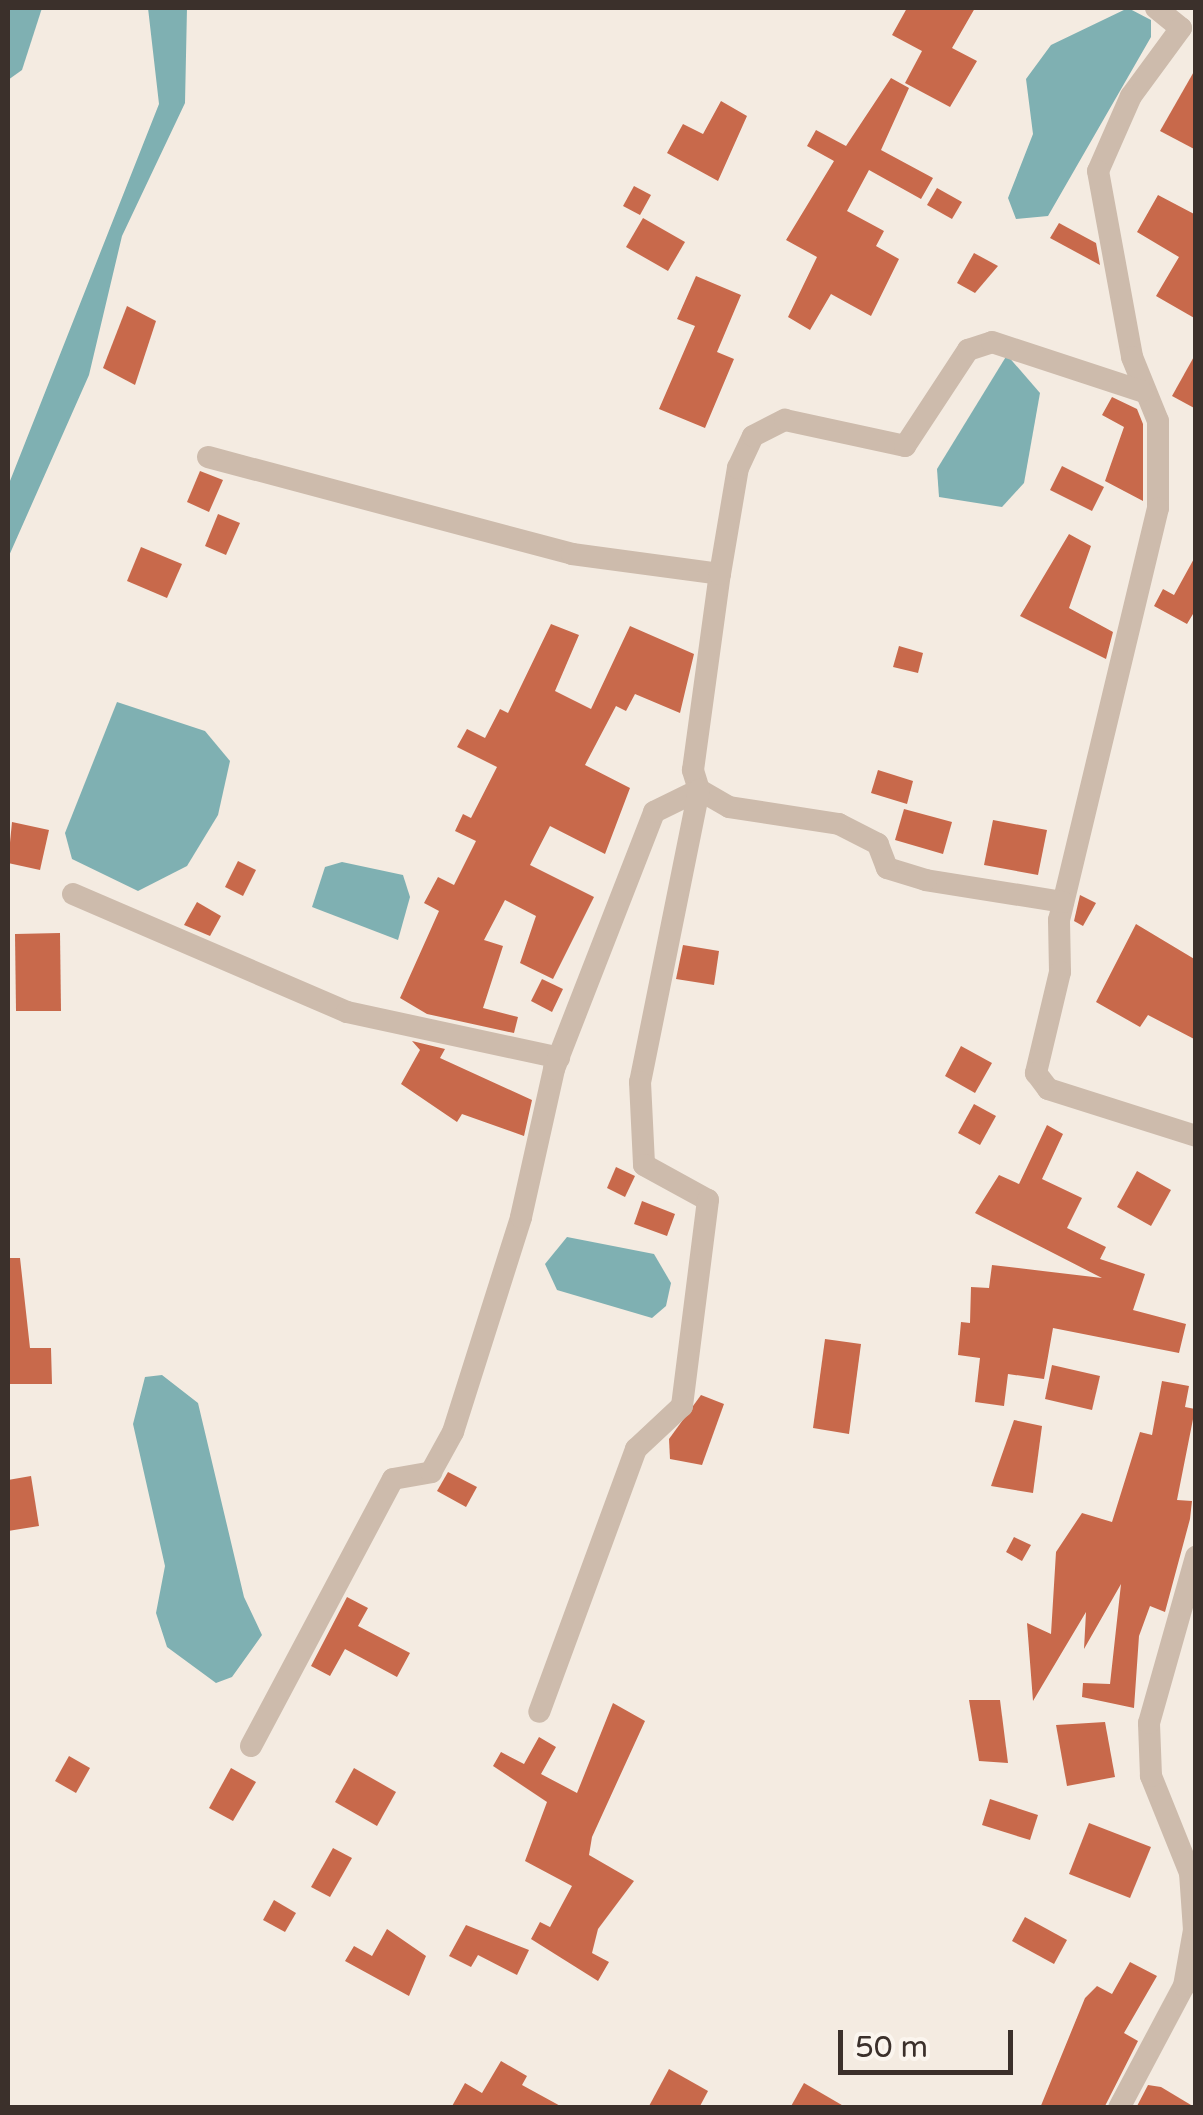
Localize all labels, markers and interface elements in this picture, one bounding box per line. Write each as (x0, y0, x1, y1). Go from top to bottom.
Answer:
scale bar (843, 2010, 1018, 2072)
text: 50 m (855, 2029, 928, 2066)

